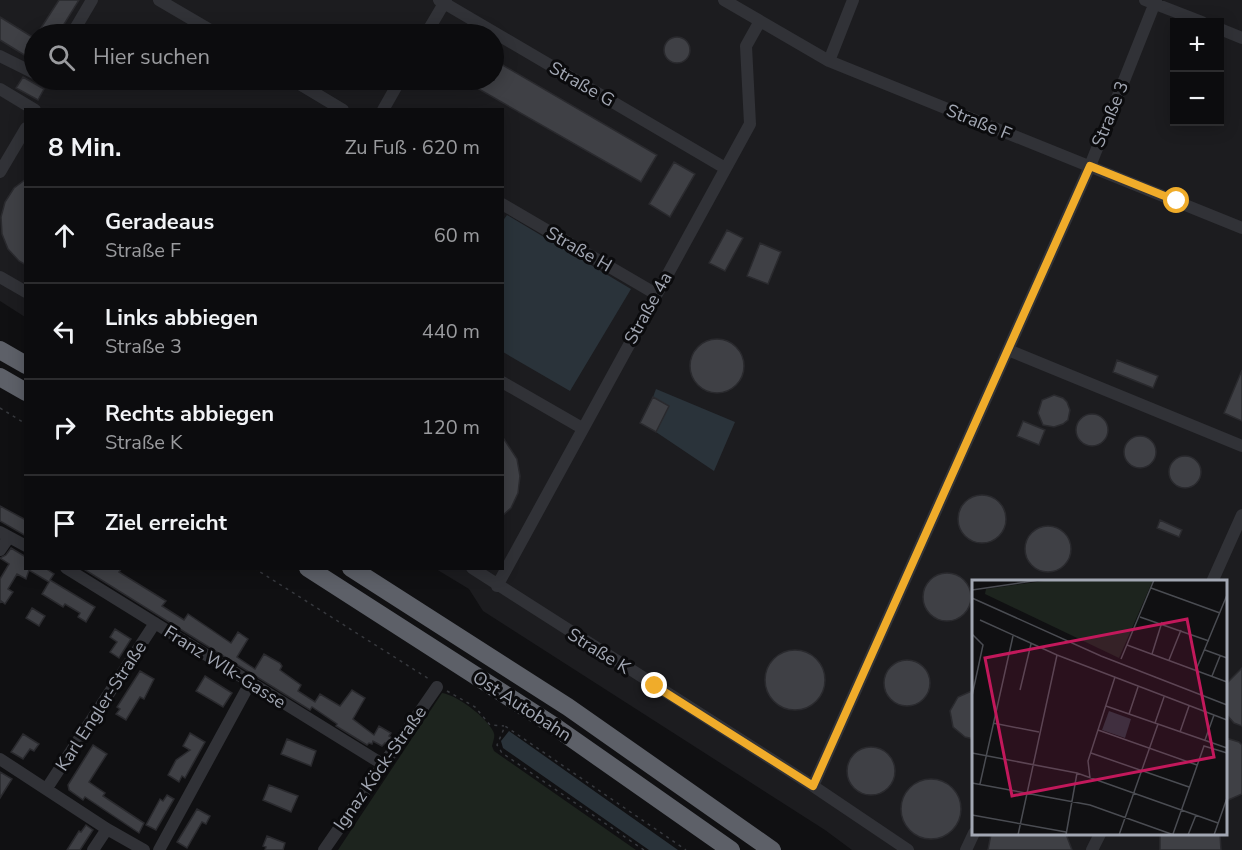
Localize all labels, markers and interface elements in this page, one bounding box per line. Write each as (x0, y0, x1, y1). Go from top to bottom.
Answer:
map controls (1170, 18, 1224, 126)
button: + (1170, 18, 1224, 72)
search box (24, 24, 504, 90)
icon: search (45, 41, 78, 74)
text: Hier suchen (93, 42, 210, 72)
street label: Straße G (545, 56, 619, 112)
button: − (1170, 72, 1224, 126)
street label: Straße 3 (1086, 77, 1134, 151)
street label: Straße F (943, 98, 1015, 146)
text: 8 Min. (48, 130, 121, 165)
text: Zu Fuß · 620 m (345, 134, 480, 161)
route start (1163, 187, 1189, 213)
text: Geradeaus (105, 207, 214, 237)
icon: ahead (48, 219, 81, 252)
street label: Straße H (542, 221, 616, 277)
text: 60 m (434, 222, 480, 249)
text: Straße F (105, 237, 181, 264)
street label: Straße 4a (618, 268, 678, 348)
text: Links abbiegen (105, 303, 258, 333)
icon: left (48, 315, 81, 348)
text: 440 m (422, 318, 480, 345)
text: Straße 3 (105, 333, 182, 360)
text: Rechts abbiegen (105, 399, 274, 429)
icon: right (48, 411, 81, 444)
text: 120 m (422, 414, 480, 441)
text: Straße K (105, 429, 183, 456)
icon: arrive (48, 507, 81, 540)
text: Ziel erreicht (105, 508, 227, 538)
inset map (972, 580, 1227, 835)
street label: Franz Wlk-Gasse (159, 620, 291, 714)
street label: Straße K (563, 622, 636, 680)
street label: Karl Engler-Straße (50, 636, 152, 776)
street label: Ost Autobahn (468, 665, 576, 747)
route end (641, 672, 667, 698)
street label: Ignaz Köck-Straße (328, 701, 432, 835)

